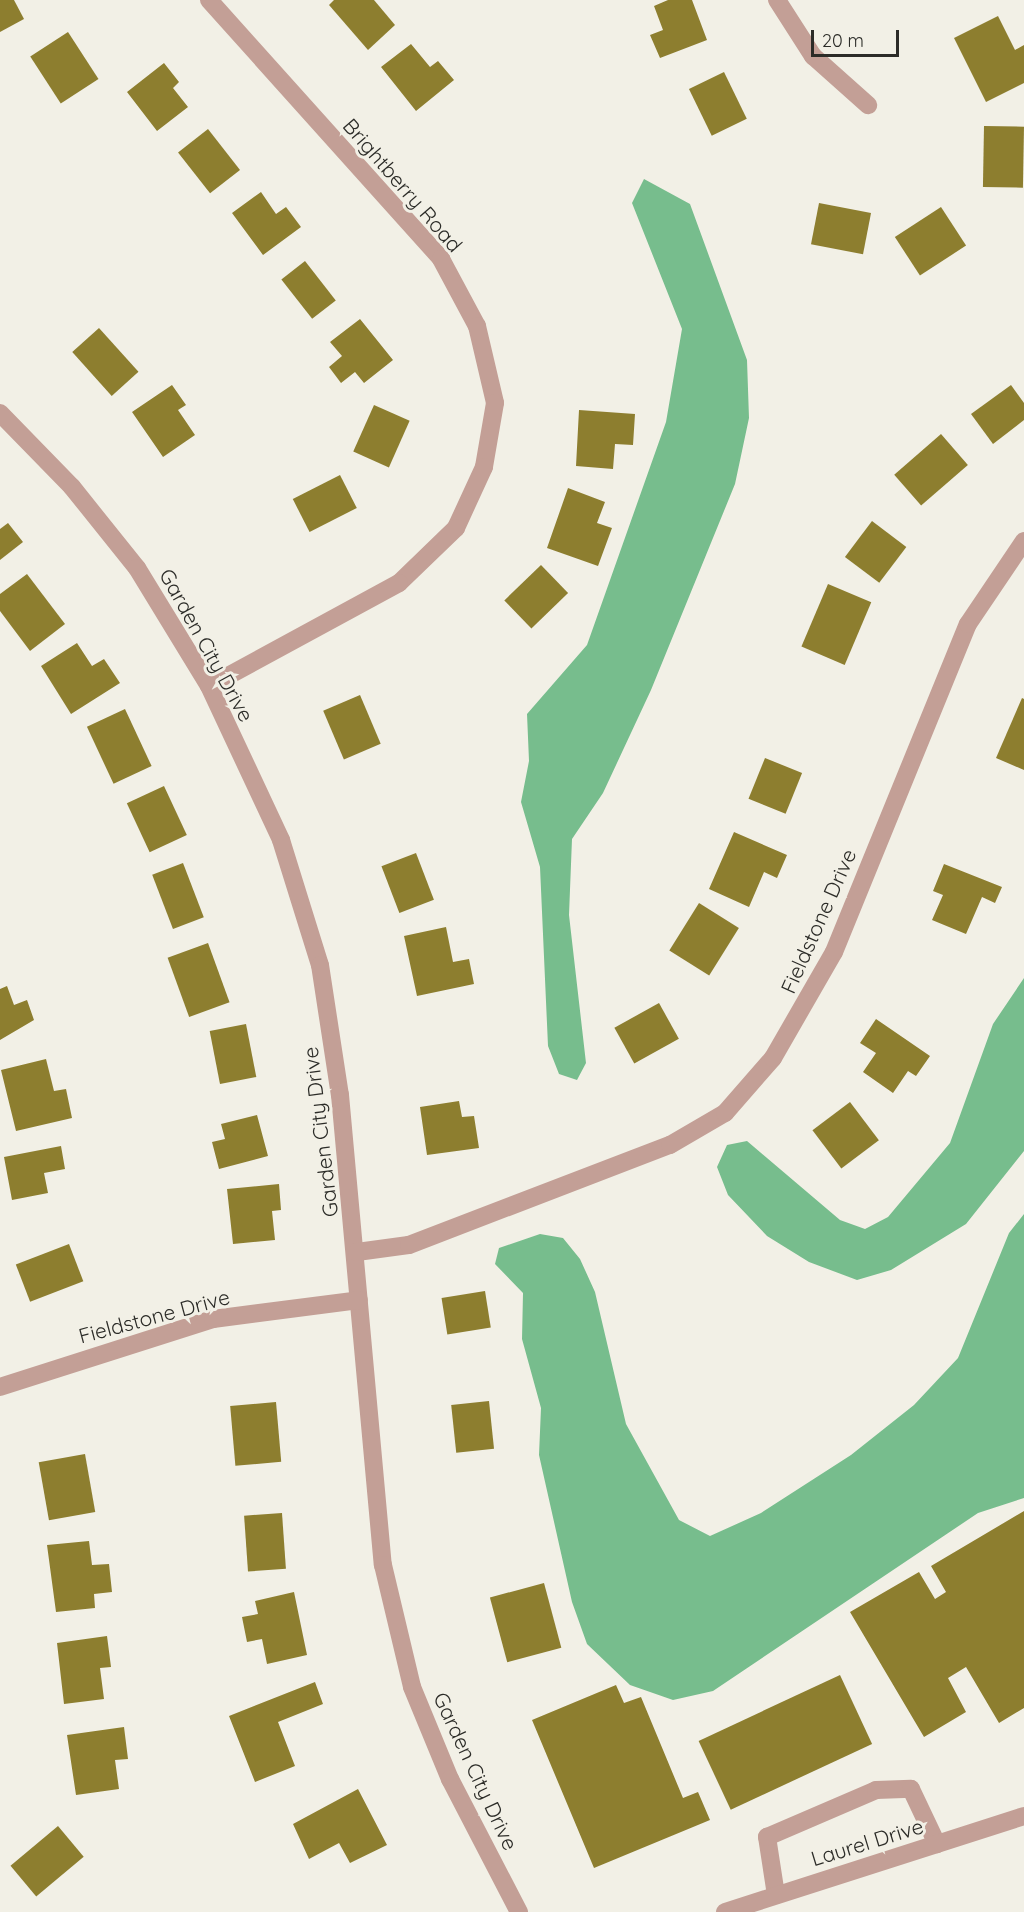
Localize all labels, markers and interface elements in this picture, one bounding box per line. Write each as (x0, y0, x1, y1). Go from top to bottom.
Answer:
scale bar (814, 18, 902, 56)
text: 20 m (822, 29, 864, 52)
street label: Brightberry Road (338, 113, 468, 257)
street label: Garden City Drive (154, 564, 260, 726)
street label: Fieldstone Drive (775, 845, 861, 997)
street label: Garden City Drive (297, 1045, 343, 1219)
street label: Fieldstone Drive (76, 1284, 232, 1348)
street label: Garden City Drive (428, 1688, 524, 1854)
street label: Laurel Drive (808, 1813, 926, 1871)

